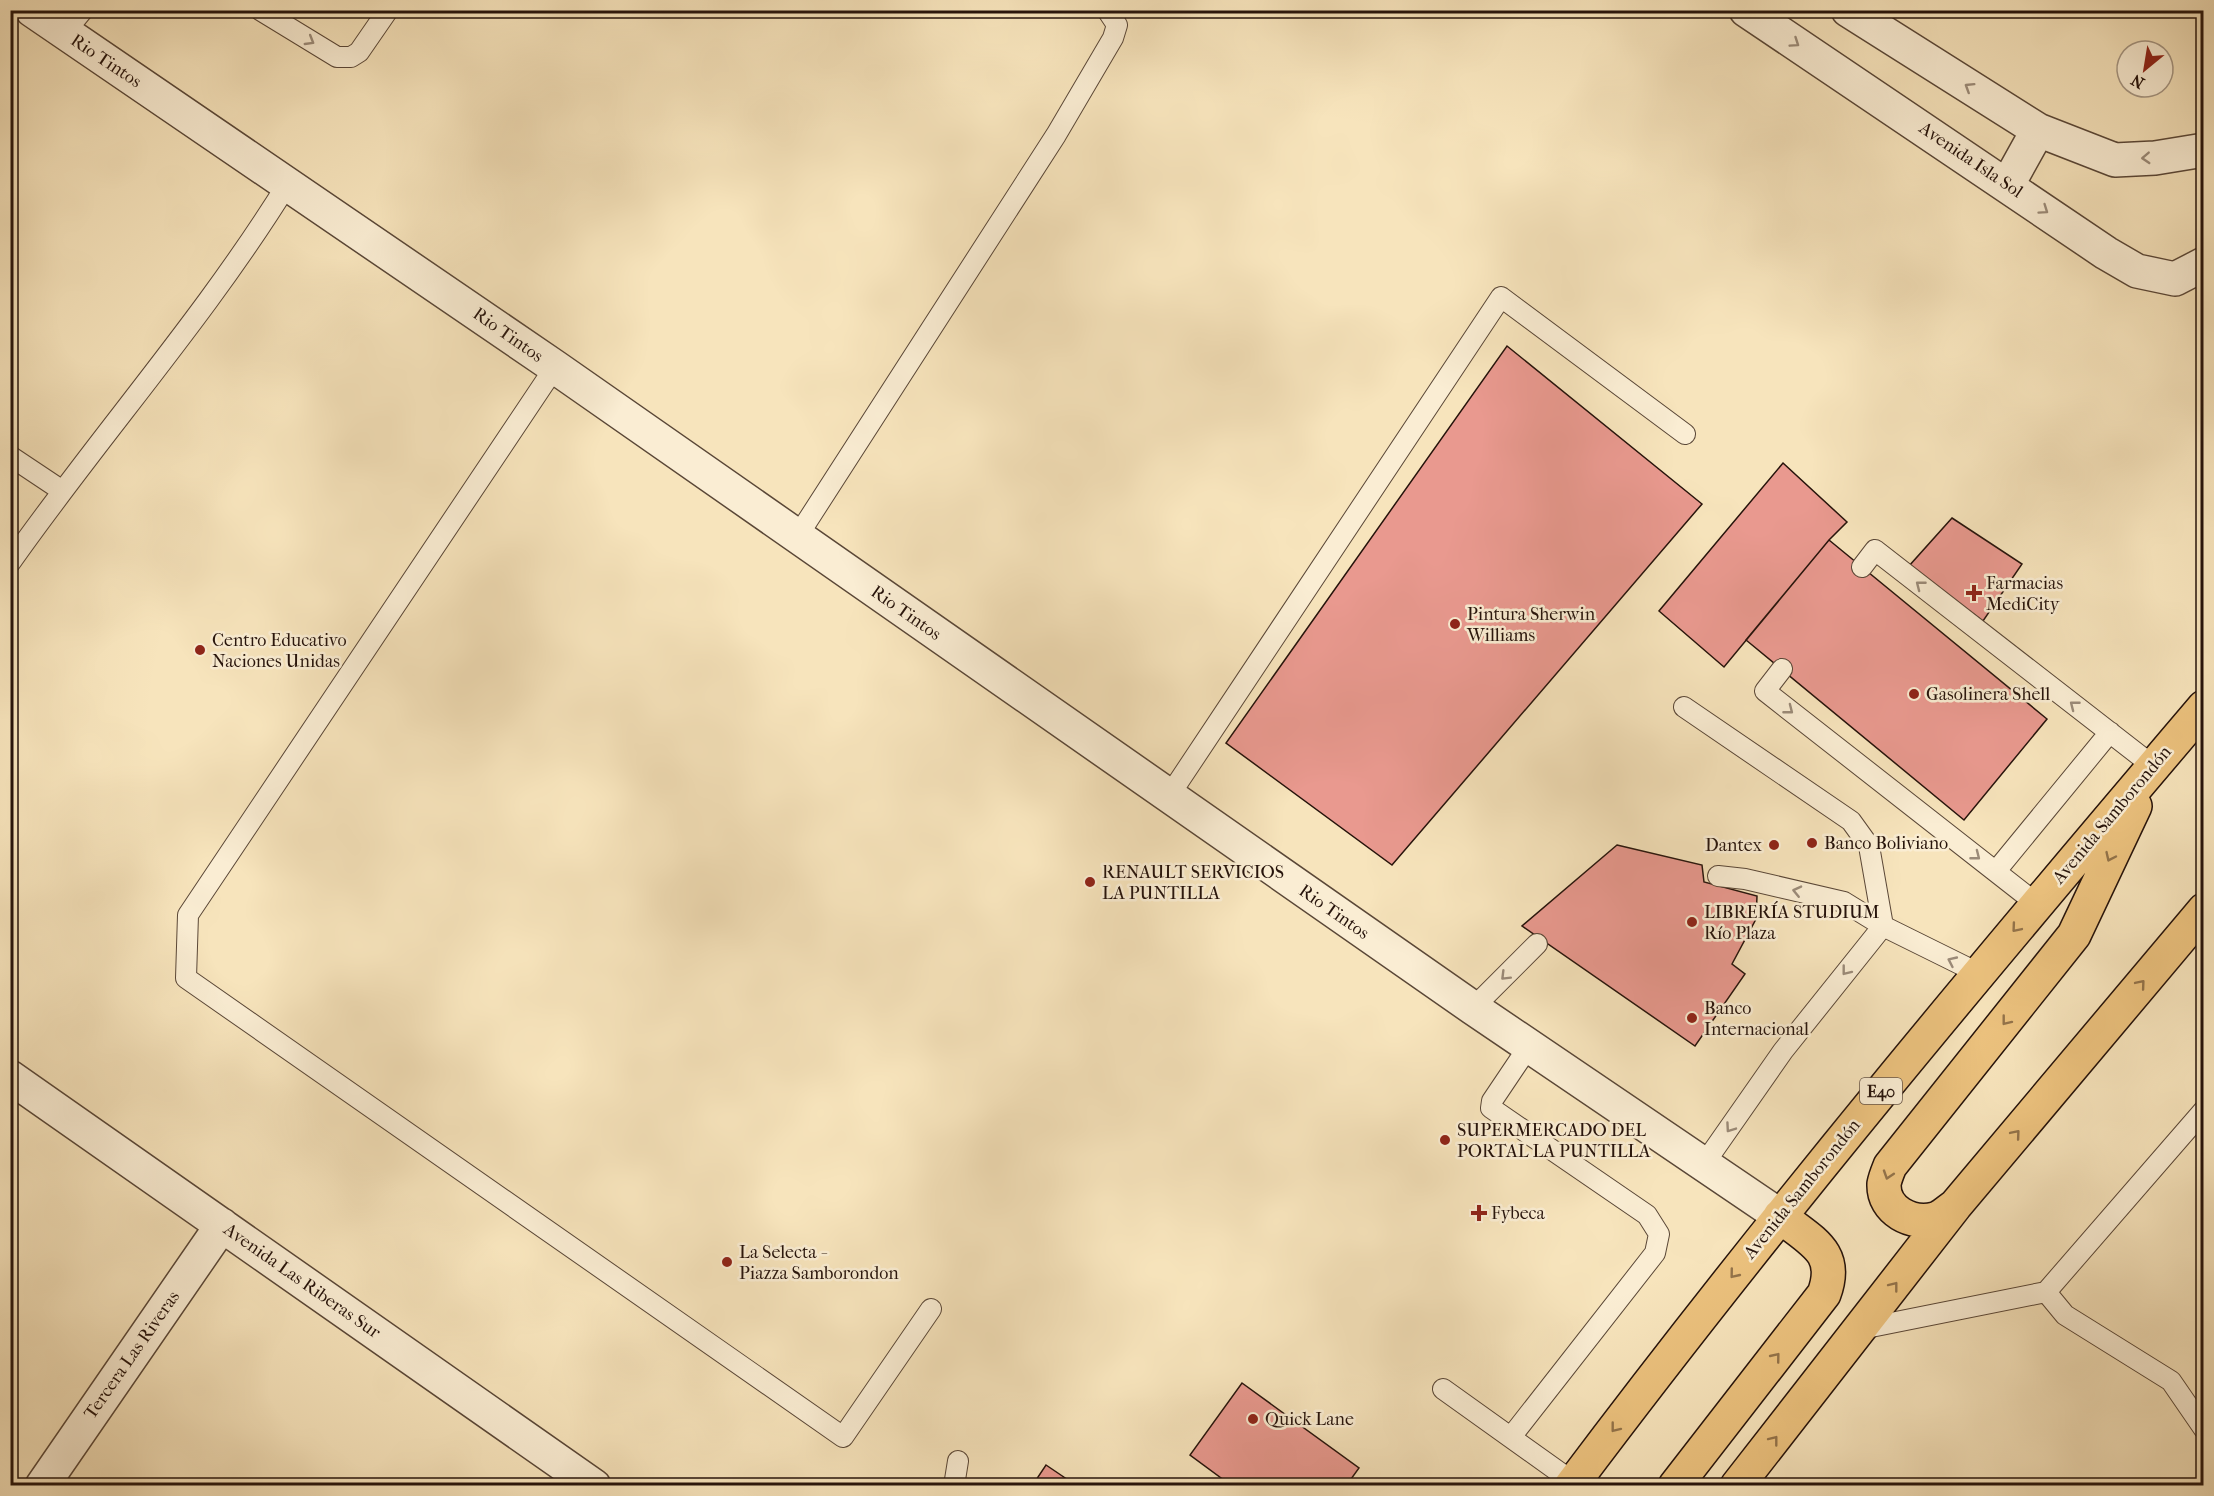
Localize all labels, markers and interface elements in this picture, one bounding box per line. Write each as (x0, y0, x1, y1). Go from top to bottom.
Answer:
street label: Rio Tintos (67, 30, 146, 93)
one-way arrow (304, 33, 314, 45)
one-way arrow (1788, 36, 1799, 47)
north arrow (2115, 39, 2175, 99)
text: N (2127, 70, 2148, 93)
one-way arrow (1965, 82, 1975, 94)
street label: Avenida Isla Sol (1914, 117, 2027, 202)
one-way arrow (2141, 152, 2150, 165)
one-way arrow (2038, 203, 2049, 214)
street label: Rio Tintos (469, 303, 547, 367)
place label: Farmacias MediCity (1986, 573, 2063, 615)
street label: Rio Tintos (867, 581, 945, 645)
one-way arrow (1916, 581, 1927, 592)
marker: Farmacias MediCity (1967, 586, 1981, 600)
place label: Pintura Sherwin Williams (1466, 604, 1596, 646)
marker: Pintura Sherwin Williams (1448, 617, 1462, 631)
place label: Centro Educativo Naciones Unidas (212, 630, 347, 672)
marker: Centro Educativo Naciones Unidas (193, 643, 207, 657)
place label: Gasolinera Shell (1926, 684, 2050, 705)
marker: Gasolinera Shell (1907, 687, 1921, 701)
one-way arrow (2070, 701, 2081, 712)
one-way arrow (1782, 702, 1793, 713)
street label: Avenida Samborondón (2048, 741, 2176, 889)
place label: Banco Boliviano (1824, 833, 1948, 854)
place label: Dantex (1705, 835, 1763, 856)
marker: Banco Boliviano (1805, 836, 1819, 850)
marker: Dantex (1767, 838, 1781, 852)
one-way arrow (1969, 848, 1980, 859)
one-way arrow (2106, 851, 2118, 862)
place label: RENAULT SERVICIOS LA PUNTILLA (1102, 862, 1284, 904)
marker: RENAULT SERVICIOS LA PUNTILLA (1083, 875, 1097, 889)
street label: Rio Tintos (1295, 880, 1373, 944)
one-way arrow (1793, 886, 1803, 899)
place label: LIBRERÍA STUDIUM Río Plaza (1704, 901, 1880, 944)
marker: LIBRERÍA STUDIUM Río Plaza (1685, 915, 1699, 929)
one-way arrow (2012, 921, 2023, 932)
one-way arrow (1948, 956, 1959, 968)
one-way arrow (1842, 964, 1853, 975)
one-way arrow (1501, 969, 1512, 980)
one-way arrow (2134, 980, 2145, 991)
place label: Banco Internacional (1704, 998, 1809, 1040)
marker: Banco Internacional (1685, 1011, 1699, 1025)
one-way arrow (2003, 1014, 2014, 1025)
road number: E40 (1860, 1078, 1902, 1104)
street label: Avenida Samborondón (1739, 1115, 1865, 1264)
place label: SUPERMERCADO DEL PORTAL LA PUNTILLA (1457, 1120, 1651, 1162)
one-way arrow (1726, 1121, 1737, 1132)
one-way arrow (2008, 1130, 2019, 1141)
marker: SUPERMERCADO DEL PORTAL LA PUNTILLA (1438, 1133, 1452, 1147)
one-way arrow (1883, 1169, 1895, 1179)
place label: Fybeca (1491, 1203, 1545, 1224)
marker: Fybeca (1472, 1206, 1486, 1220)
street label: Avenida Las Riberas Sur (219, 1218, 385, 1343)
place label: La Selecta - Piazza Samborondon (739, 1242, 899, 1284)
marker: La Selecta - Piazza Samborondon (720, 1255, 734, 1269)
one-way arrow (1730, 1267, 1741, 1278)
one-way arrow (1886, 1282, 1897, 1293)
street label: Tercera Las Riveras (80, 1287, 184, 1423)
one-way arrow (1769, 1353, 1780, 1364)
place label: Quick Lane (1265, 1409, 1354, 1430)
marker: Quick Lane (1246, 1412, 1260, 1426)
one-way arrow (1611, 1422, 1622, 1433)
one-way arrow (1766, 1435, 1777, 1446)

